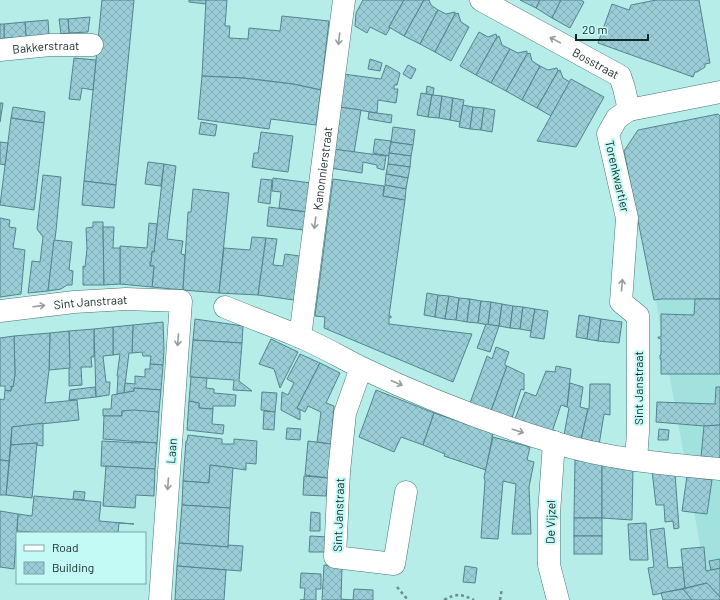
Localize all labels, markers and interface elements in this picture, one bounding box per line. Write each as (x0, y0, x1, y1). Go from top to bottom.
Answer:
scale bar (576, 16, 648, 42)
text: 20 m (582, 22, 608, 36)
one-way arrow (335, 32, 343, 45)
one-way arrow (549, 36, 561, 44)
street label: Bakkerstraat (12, 38, 79, 56)
street label: Bosstraat (570, 45, 622, 81)
street label: Kanonnierstraat (310, 126, 334, 211)
street label: Torenkwartier (603, 139, 633, 214)
one-way arrow (311, 216, 319, 229)
one-way arrow (619, 279, 626, 292)
street label: Sint Janstraat (53, 292, 128, 311)
one-way arrow (32, 302, 45, 310)
one-way arrow (175, 333, 182, 346)
street label: Sint Janstraat (631, 351, 645, 425)
one-way arrow (391, 380, 403, 388)
one-way arrow (511, 428, 524, 435)
street label: Laan (163, 438, 179, 464)
one-way arrow (165, 477, 172, 490)
street label: Sint Janstraat (330, 478, 346, 552)
street label: De Vijzel (543, 500, 557, 544)
legend (16, 532, 146, 584)
text: Road (52, 540, 79, 554)
text: Building (52, 560, 94, 574)

